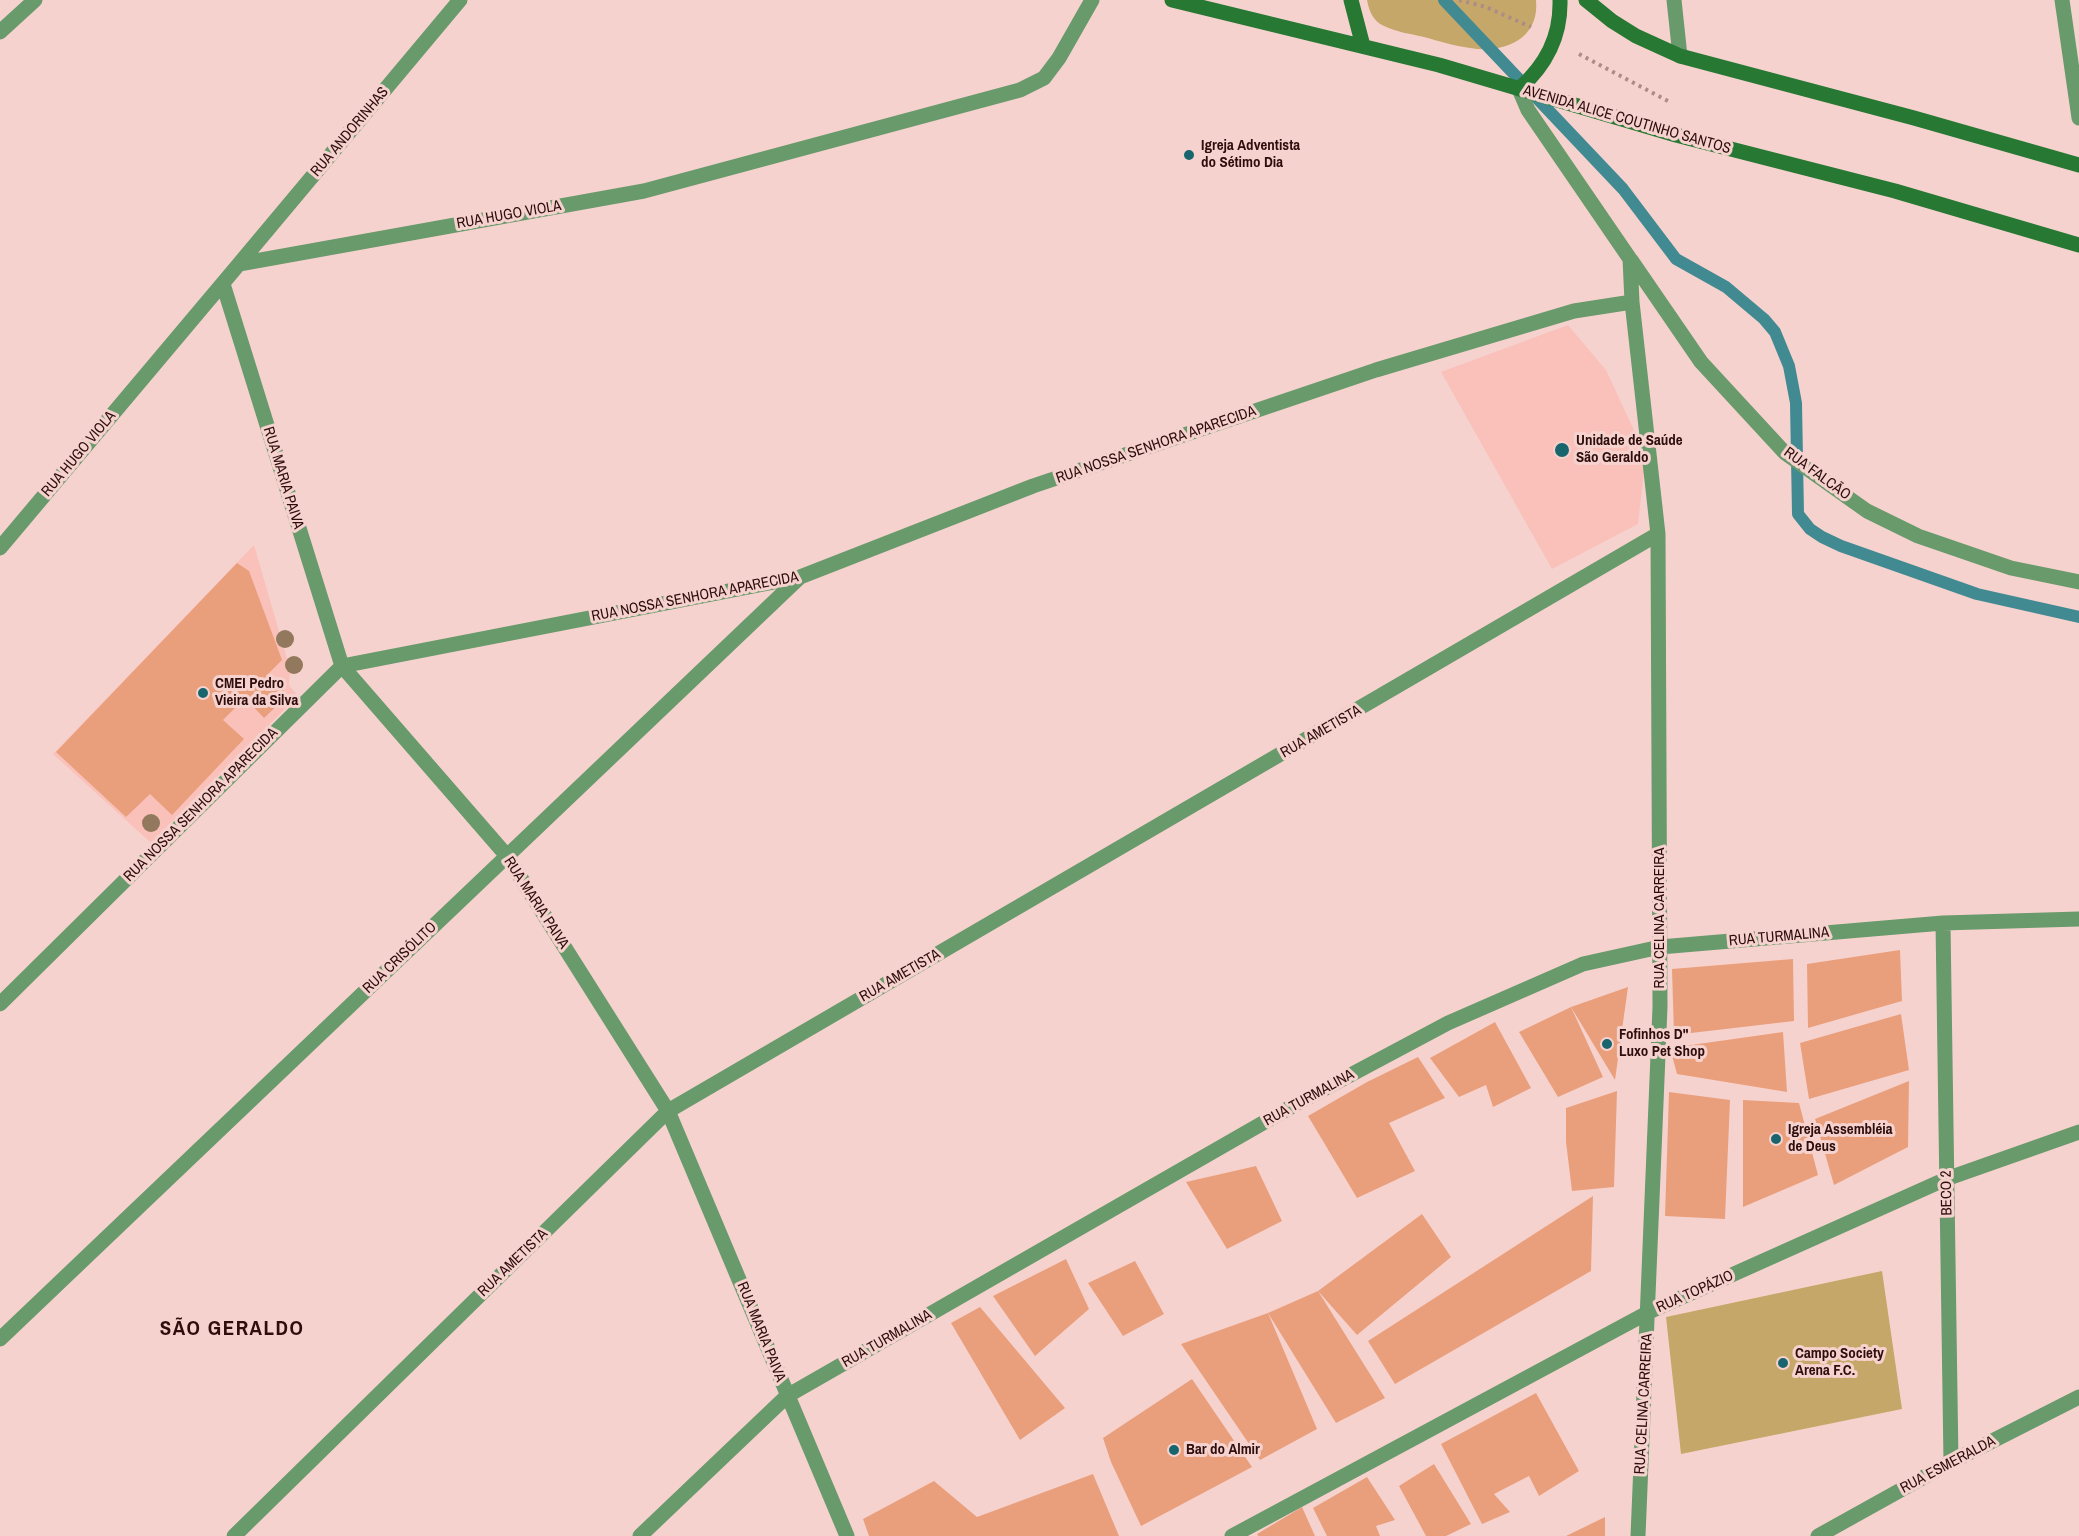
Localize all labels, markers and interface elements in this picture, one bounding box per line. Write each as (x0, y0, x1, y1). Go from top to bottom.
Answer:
street label: AVENIDA ALICE COUTINHO SANTOS (1521, 82, 1733, 158)
street label: RUA ANDORINHAS (307, 84, 393, 180)
place label: Igreja Adventista do Sétimo Dia (1201, 137, 1300, 172)
marker: Igreja Adventista do Sétimo Dia (1182, 148, 1196, 162)
street label: RUA HUGO VIOLA (455, 197, 563, 233)
street label: RUA NOSSA SENHORA APARECIDA (1054, 402, 1258, 488)
street label: RUA HUGO VIOLA (38, 408, 120, 500)
street label: RUA MARIA PAIVA (259, 425, 307, 531)
place label: Unidade de Saúde São Geraldo (1576, 432, 1683, 467)
marker: Unidade de Saúde São Geraldo (1553, 441, 1571, 459)
street label: RUA FALCÃO (1780, 444, 1854, 504)
street label: RUA NOSSA SENHORA APARECIDA (590, 568, 800, 626)
place label: CMEI Pedro Vieira da Silva (215, 675, 298, 710)
marker: CMEI Pedro Vieira da Silva (196, 686, 210, 700)
street label: RUA AMETISTA (1278, 702, 1364, 762)
street label: RUA NOSSA SENHORA APARECIDA (120, 724, 282, 886)
street label: RUA CELINA CARREIRA (1651, 848, 1669, 988)
street label: RUA MARIA PAIVA (500, 854, 572, 952)
street label: RUA CRISÓLITO (359, 918, 441, 998)
street label: RUA TURMALINA (1728, 924, 1830, 950)
street label: RUA AMETISTA (857, 946, 943, 1006)
place label: Fofinhos D'' Luxo Pet Shop (1619, 1026, 1705, 1061)
marker: Fofinhos D'' Luxo Pet Shop (1600, 1037, 1614, 1051)
street label: RUA TURMALINA (1261, 1066, 1357, 1130)
place label: Igreja Assembléia de Deus (1788, 1121, 1893, 1156)
marker: Igreja Assembléia de Deus (1769, 1132, 1783, 1146)
street label: BECO 2 (1938, 1170, 1956, 1216)
street label: RUA AMETISTA (474, 1225, 552, 1301)
street label: RUA TOPÁZIO (1654, 1267, 1736, 1317)
street label: RUA MARIA PAIVA (733, 1279, 789, 1385)
street label: RUA TURMALINA (839, 1306, 935, 1372)
district label: SÃO GERALDO (160, 1316, 304, 1342)
street label: RUA CELINA CARREIRA (1631, 1333, 1657, 1475)
place label: Campo Society Arena F.C. (1795, 1345, 1884, 1380)
marker: Campo Society Arena F.C. (1776, 1356, 1790, 1370)
street label: RUA ESMERALDA (1897, 1432, 1999, 1498)
place label: Bar do Almir (1186, 1441, 1260, 1459)
marker: Bar do Almir (1167, 1443, 1181, 1457)

